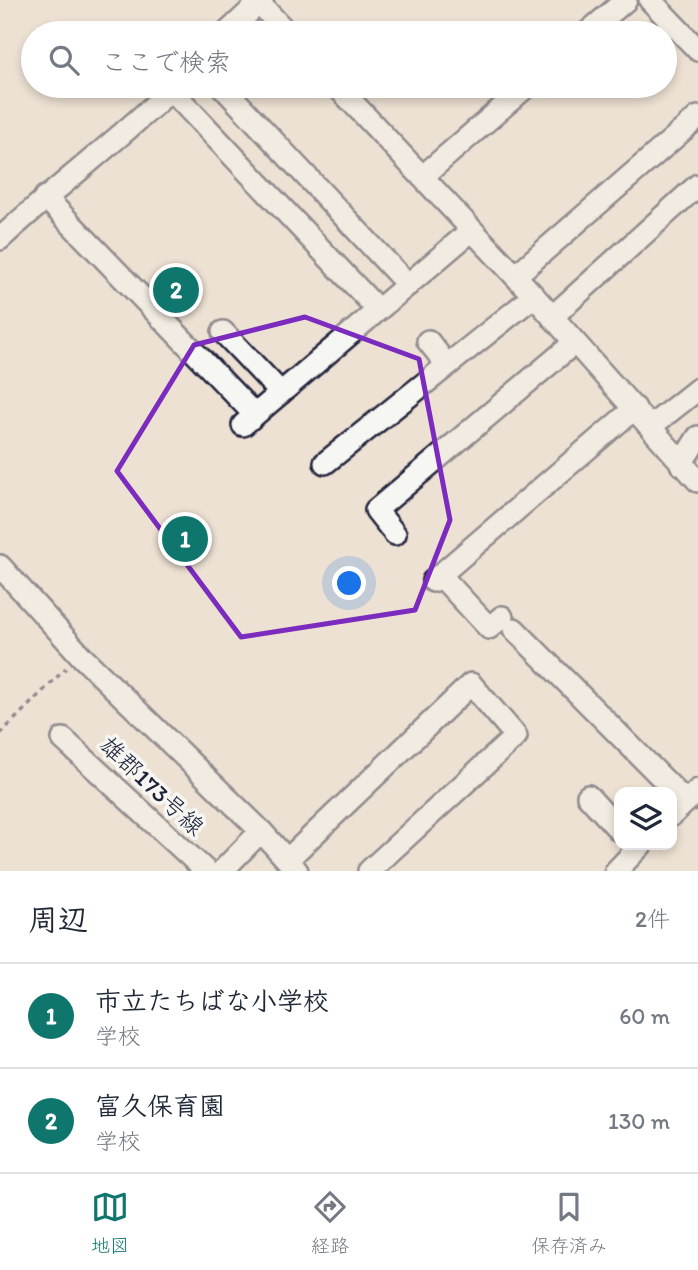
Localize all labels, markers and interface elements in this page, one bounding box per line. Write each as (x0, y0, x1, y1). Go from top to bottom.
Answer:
search box (21, 21, 677, 98)
icon: search (45, 41, 83, 79)
text: ここで検索 (101, 46, 231, 78)
pin: 2 (153, 264, 199, 316)
pin: 1 (162, 513, 208, 565)
your location (332, 566, 366, 600)
street label: 雄郡173号線 (94, 730, 211, 841)
map controls (614, 787, 677, 850)
button: layers (614, 787, 677, 850)
text: 周辺 (28, 901, 88, 938)
text: 2件 (635, 905, 670, 933)
text: 市立たちばな小学校 (95, 985, 329, 1017)
text: 1 (46, 1002, 56, 1030)
text: 60 m (619, 1002, 670, 1030)
text: 学校 (95, 1022, 141, 1050)
text: 富久保育園 (95, 1090, 225, 1122)
text: 2 (45, 1107, 57, 1135)
text: 130 m (608, 1107, 670, 1135)
text: 学校 (95, 1127, 141, 1155)
tab: 地図 (91, 1188, 129, 1257)
tab: 経路 (311, 1188, 349, 1257)
tab: 保存済み (531, 1188, 607, 1257)

